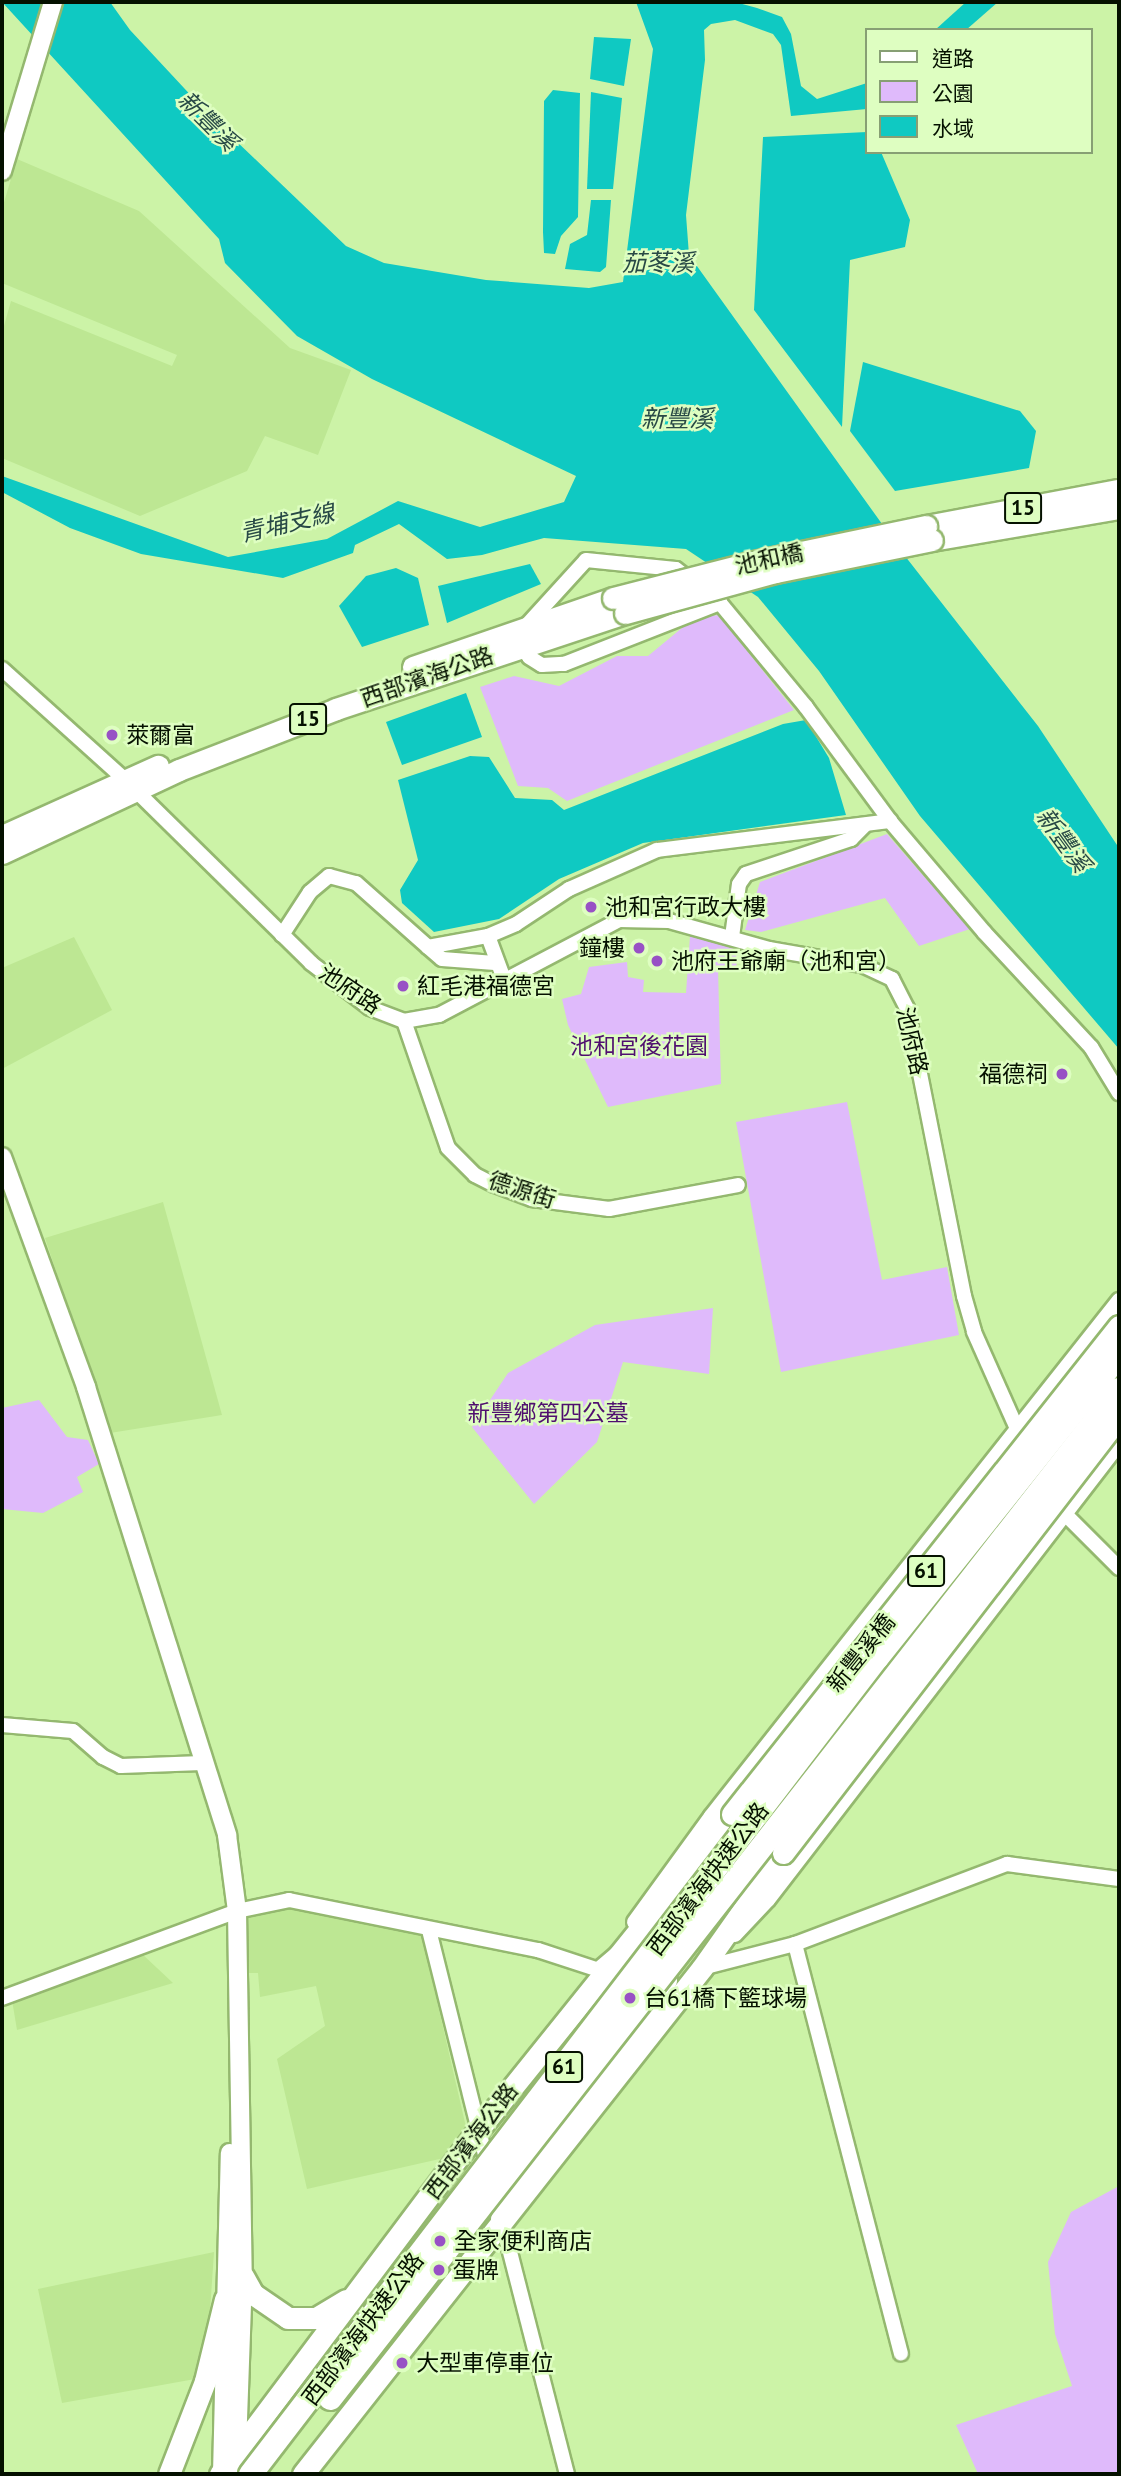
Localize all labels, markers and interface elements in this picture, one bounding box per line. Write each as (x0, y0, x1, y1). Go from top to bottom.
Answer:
legend (866, 28, 1093, 154)
text: 道路 (932, 45, 974, 72)
text: 公園 (932, 80, 974, 107)
water label: 新豐溪 (172, 85, 244, 157)
text: 水域 (932, 115, 974, 142)
water label: 茄苳溪 (622, 249, 694, 277)
water label: 新豐溪 (641, 405, 713, 433)
road number: 15 (1004, 490, 1042, 526)
water label: 青埔支線 (237, 498, 337, 548)
street label: 池和橋 (732, 538, 806, 580)
street label: 西部濱海公路 (357, 641, 497, 713)
road number: 15 (289, 702, 327, 736)
place label: 萊爾富 (126, 721, 195, 749)
marker: 萊爾富 (104, 727, 120, 743)
water label: 新豐溪 (1030, 802, 1096, 878)
place label: 池和宮行政大樓 (605, 893, 766, 921)
marker: 池和宮行政大樓 (583, 899, 599, 915)
place label: 鐘樓 (579, 934, 625, 962)
marker: 鐘樓 (631, 940, 647, 956)
place label: 池府王爺廟（池和宮） (671, 947, 901, 975)
marker: 池府王爺廟（池和宮） (649, 953, 665, 969)
street label: 池府路 (314, 958, 386, 1020)
place label: 紅毛港福德宮 (417, 972, 555, 1000)
marker: 紅毛港福德宮 (395, 978, 411, 994)
street label: 池府路 (891, 1004, 933, 1078)
park label: 池和宮後花園 (570, 1032, 708, 1060)
place label: 福德祠 (979, 1060, 1048, 1088)
marker: 福德祠 (1054, 1066, 1070, 1082)
street label: 德源街 (485, 1166, 559, 1214)
park label: 新豐鄉第四公墓 (468, 1399, 628, 1427)
road number: 61 (907, 1554, 945, 1588)
street label: 新豐溪橋 (821, 1609, 901, 1697)
street label: 西部濱海快速公路 (642, 1797, 774, 1961)
place label: 台61橋下籃球場 (644, 1984, 807, 2012)
marker: 台61橋下籃球場 (622, 1990, 638, 2006)
road number: 61 (545, 2050, 583, 2084)
street label: 西部濱海公路 (418, 2078, 524, 2204)
place label: 全家便利商店 (454, 2227, 592, 2255)
marker: 全家便利商店 (432, 2233, 448, 2249)
street label: 西部濱海快速公路 (297, 2247, 429, 2411)
place label: 蛋牌 (453, 2256, 499, 2284)
marker: 蛋牌 (431, 2262, 447, 2278)
place label: 大型車停車位 (416, 2349, 554, 2377)
marker: 大型車停車位 (394, 2355, 410, 2371)

